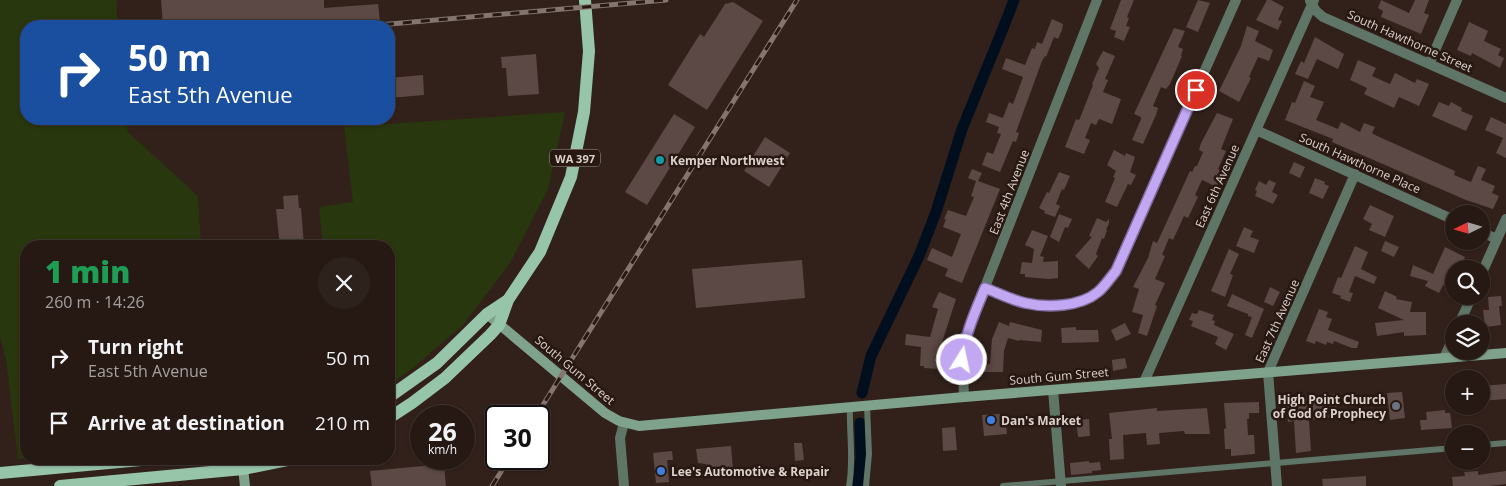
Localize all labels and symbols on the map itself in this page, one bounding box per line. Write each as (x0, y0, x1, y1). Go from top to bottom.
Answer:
street label: South Hawthorne Street (1345, 6, 1475, 76)
pin (1175, 69, 1217, 111)
street label: South Hawthorne Place (1297, 129, 1424, 198)
street label: East 6th Avenue (1191, 141, 1243, 230)
street label: East 4th Avenue (985, 147, 1033, 237)
road number: WA 397 (550, 150, 600, 167)
place label: Kemper Northwest (670, 152, 784, 169)
marker: Kemper Northwest (654, 154, 666, 166)
north arrow (1445, 205, 1490, 250)
street label: East 7th Avenue (1251, 276, 1303, 365)
street label: South Gum Street (531, 331, 619, 409)
position arrow (935, 333, 987, 385)
street label: South Gum Street (1009, 363, 1109, 389)
place label: High Point Church of God of Prophecy (1273, 391, 1386, 422)
marker: High Point Church of God of Prophecy (1390, 400, 1402, 412)
speed limit sign: 30 (485, 405, 550, 470)
place label: Dan's Market (1001, 412, 1081, 429)
marker: Dan's Market (985, 414, 997, 426)
place label: Lee's Automotive & Repair (671, 463, 830, 480)
marker: Lee's Automotive & Repair (655, 465, 667, 477)

